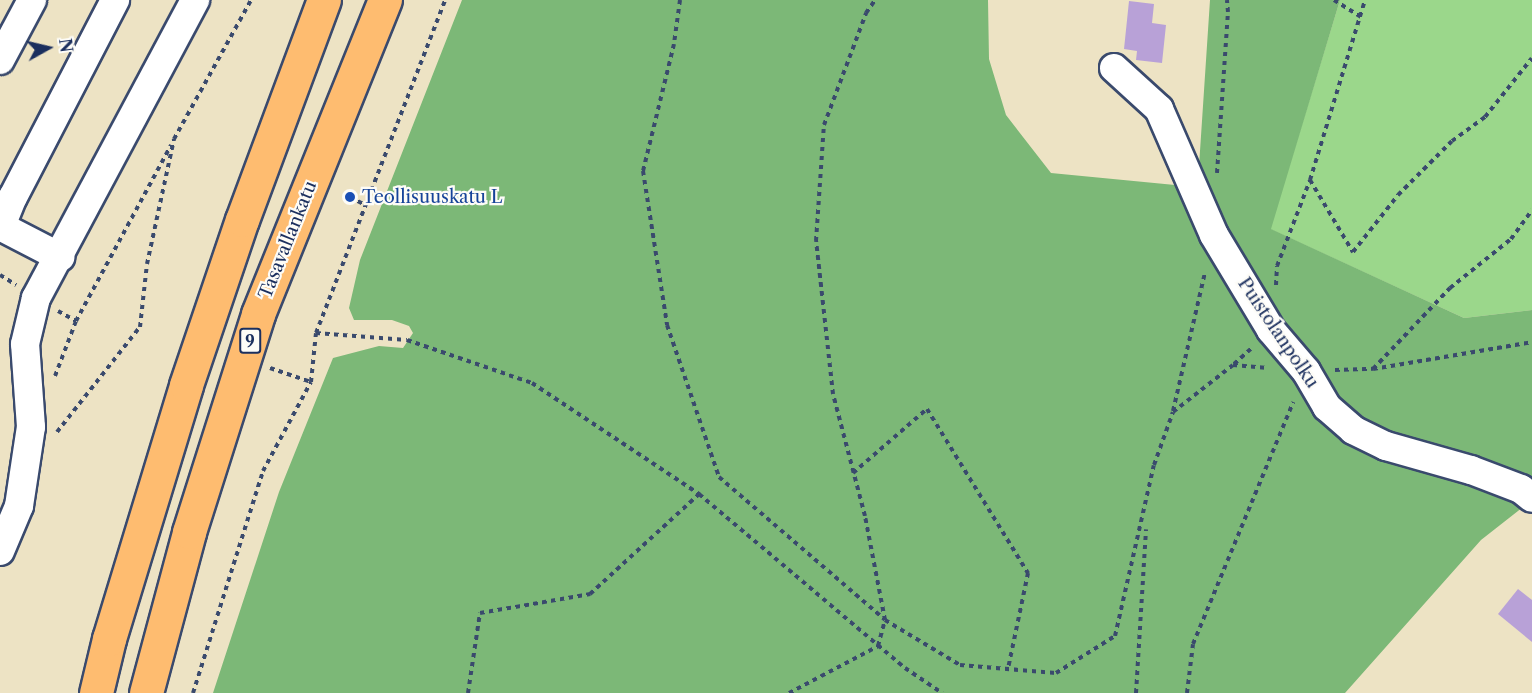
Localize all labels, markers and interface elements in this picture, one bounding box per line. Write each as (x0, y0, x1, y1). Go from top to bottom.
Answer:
north arrow (18, 18, 78, 78)
text: N (55, 37, 77, 54)
street label: Tasavallankatu (255, 178, 321, 302)
place label: Teollisuuskatu L (362, 186, 502, 208)
marker: Teollisuuskatu L (343, 190, 357, 204)
street label: Puistolanpolku (1233, 274, 1323, 392)
road number: 9 (238, 328, 262, 354)

